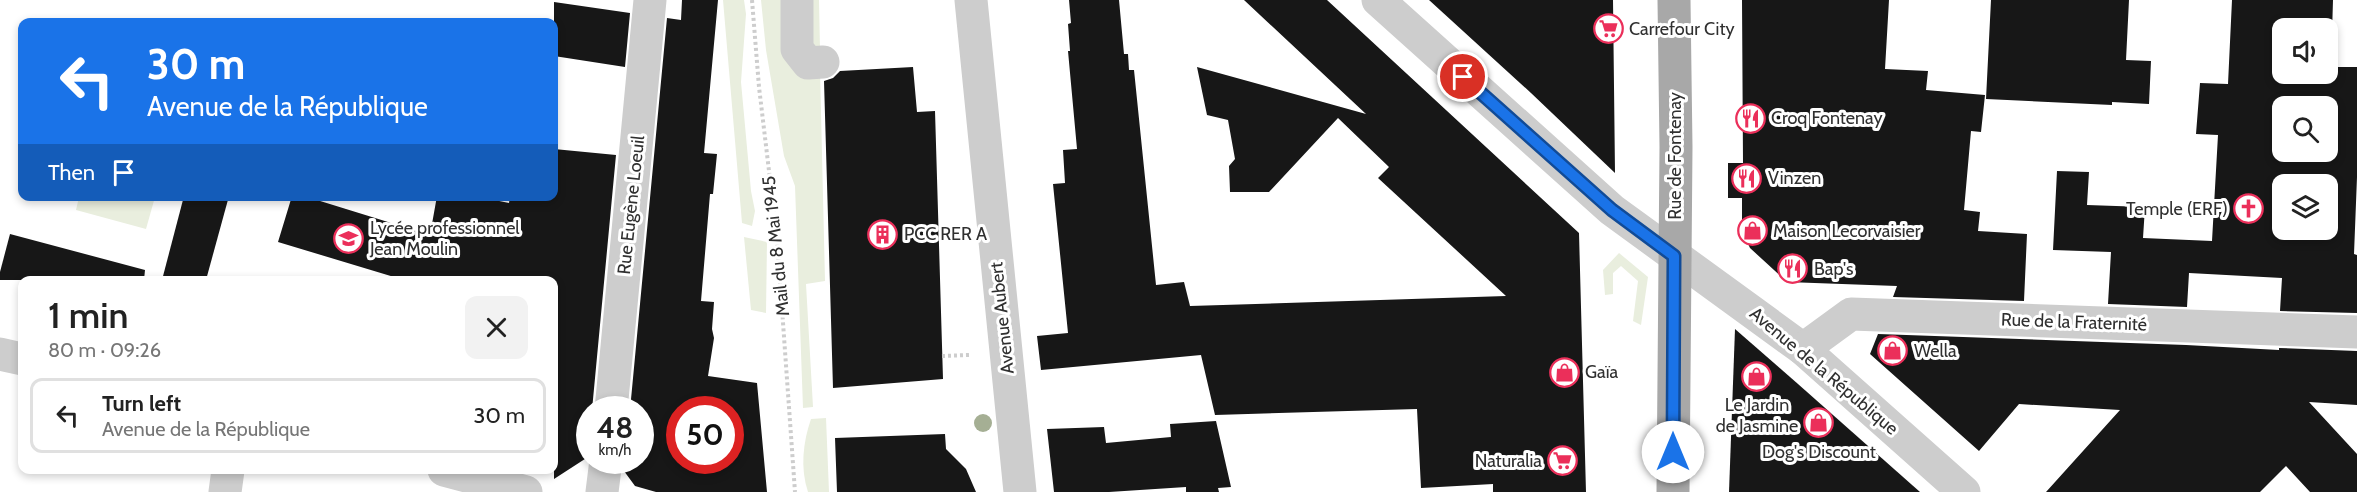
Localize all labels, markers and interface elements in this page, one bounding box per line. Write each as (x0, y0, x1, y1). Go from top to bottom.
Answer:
supermarket icon: Carrefour City (1592, 13, 1624, 45)
place label: Carrefour City (1629, 18, 1735, 40)
map controls (2272, 18, 2338, 240)
button: sound (2272, 18, 2338, 84)
text: 30 m (147, 38, 245, 90)
icon: left (48, 42, 126, 120)
pin (1437, 51, 1488, 102)
icon: arrive (1446, 60, 1479, 93)
text: Avenue de la République (147, 90, 428, 123)
street label: Rue de Fontenay (1664, 92, 1686, 220)
button: search (2272, 96, 2338, 162)
restaurant icon: Croq Fontenay (1734, 102, 1766, 134)
place label: Croq Fontenay (1771, 107, 1882, 129)
street label: Rue Eugène Loeuil (613, 134, 649, 275)
icon: arrive (107, 156, 140, 189)
text: Then (48, 159, 95, 186)
restaurant icon: Vinzen (1731, 162, 1763, 194)
place label: Vinzen (1768, 167, 1821, 189)
button: layers (2272, 174, 2338, 240)
street label: Mail du 8 Mai 1945 (758, 175, 794, 317)
church icon: Temple (ERF) (2233, 193, 2265, 225)
place label: Temple (ERF) (2126, 198, 2228, 220)
shop icon: Maison Lecorvaisier (1736, 215, 1768, 247)
place label: Lycée professionnel Jean Moulin (369, 217, 520, 260)
building icon: PCC RER A (867, 218, 899, 250)
place label: Maison Lecorvaisier (1773, 220, 1921, 242)
school or university icon: Lycée professionnel Jean Moulin (333, 222, 365, 254)
place label: PCC RER A (904, 223, 987, 245)
restaurant icon: Bap's (1777, 253, 1809, 285)
place label: Bap's (1814, 258, 1853, 280)
street label: Avenue Aubert (985, 261, 1019, 375)
text: 1 min (48, 293, 128, 337)
button: close (465, 296, 528, 359)
street label: Avenue de la République (1745, 302, 1903, 440)
street label: Rue de la Fraternité (2001, 308, 2147, 336)
shop icon: Wella (1877, 335, 1909, 367)
text: 80 m · 09:26 (48, 338, 161, 362)
place label: Wella (1914, 340, 1957, 362)
shop icon: Gaïa (1548, 356, 1580, 388)
shop icon: Le Jardin de Jasmine (1741, 360, 1773, 392)
place label: Gaïa (1585, 361, 1619, 383)
text: Turn left (102, 390, 181, 417)
place label: Le Jardin de Jasmine (1716, 394, 1798, 437)
speed limit sign: 50 (666, 396, 744, 474)
icon: left (51, 399, 84, 432)
text: 30 m (473, 402, 525, 429)
shop icon: Dog's Discount (1803, 407, 1835, 439)
text: 48 (597, 409, 633, 446)
text: Avenue de la République (102, 417, 310, 441)
position arrow (1641, 420, 1705, 484)
text: km/h (599, 441, 631, 459)
place label: Dog's Discount (1762, 441, 1876, 463)
supermarket icon: Naturalia (1547, 445, 1579, 477)
place label: Naturalia (1475, 450, 1542, 472)

